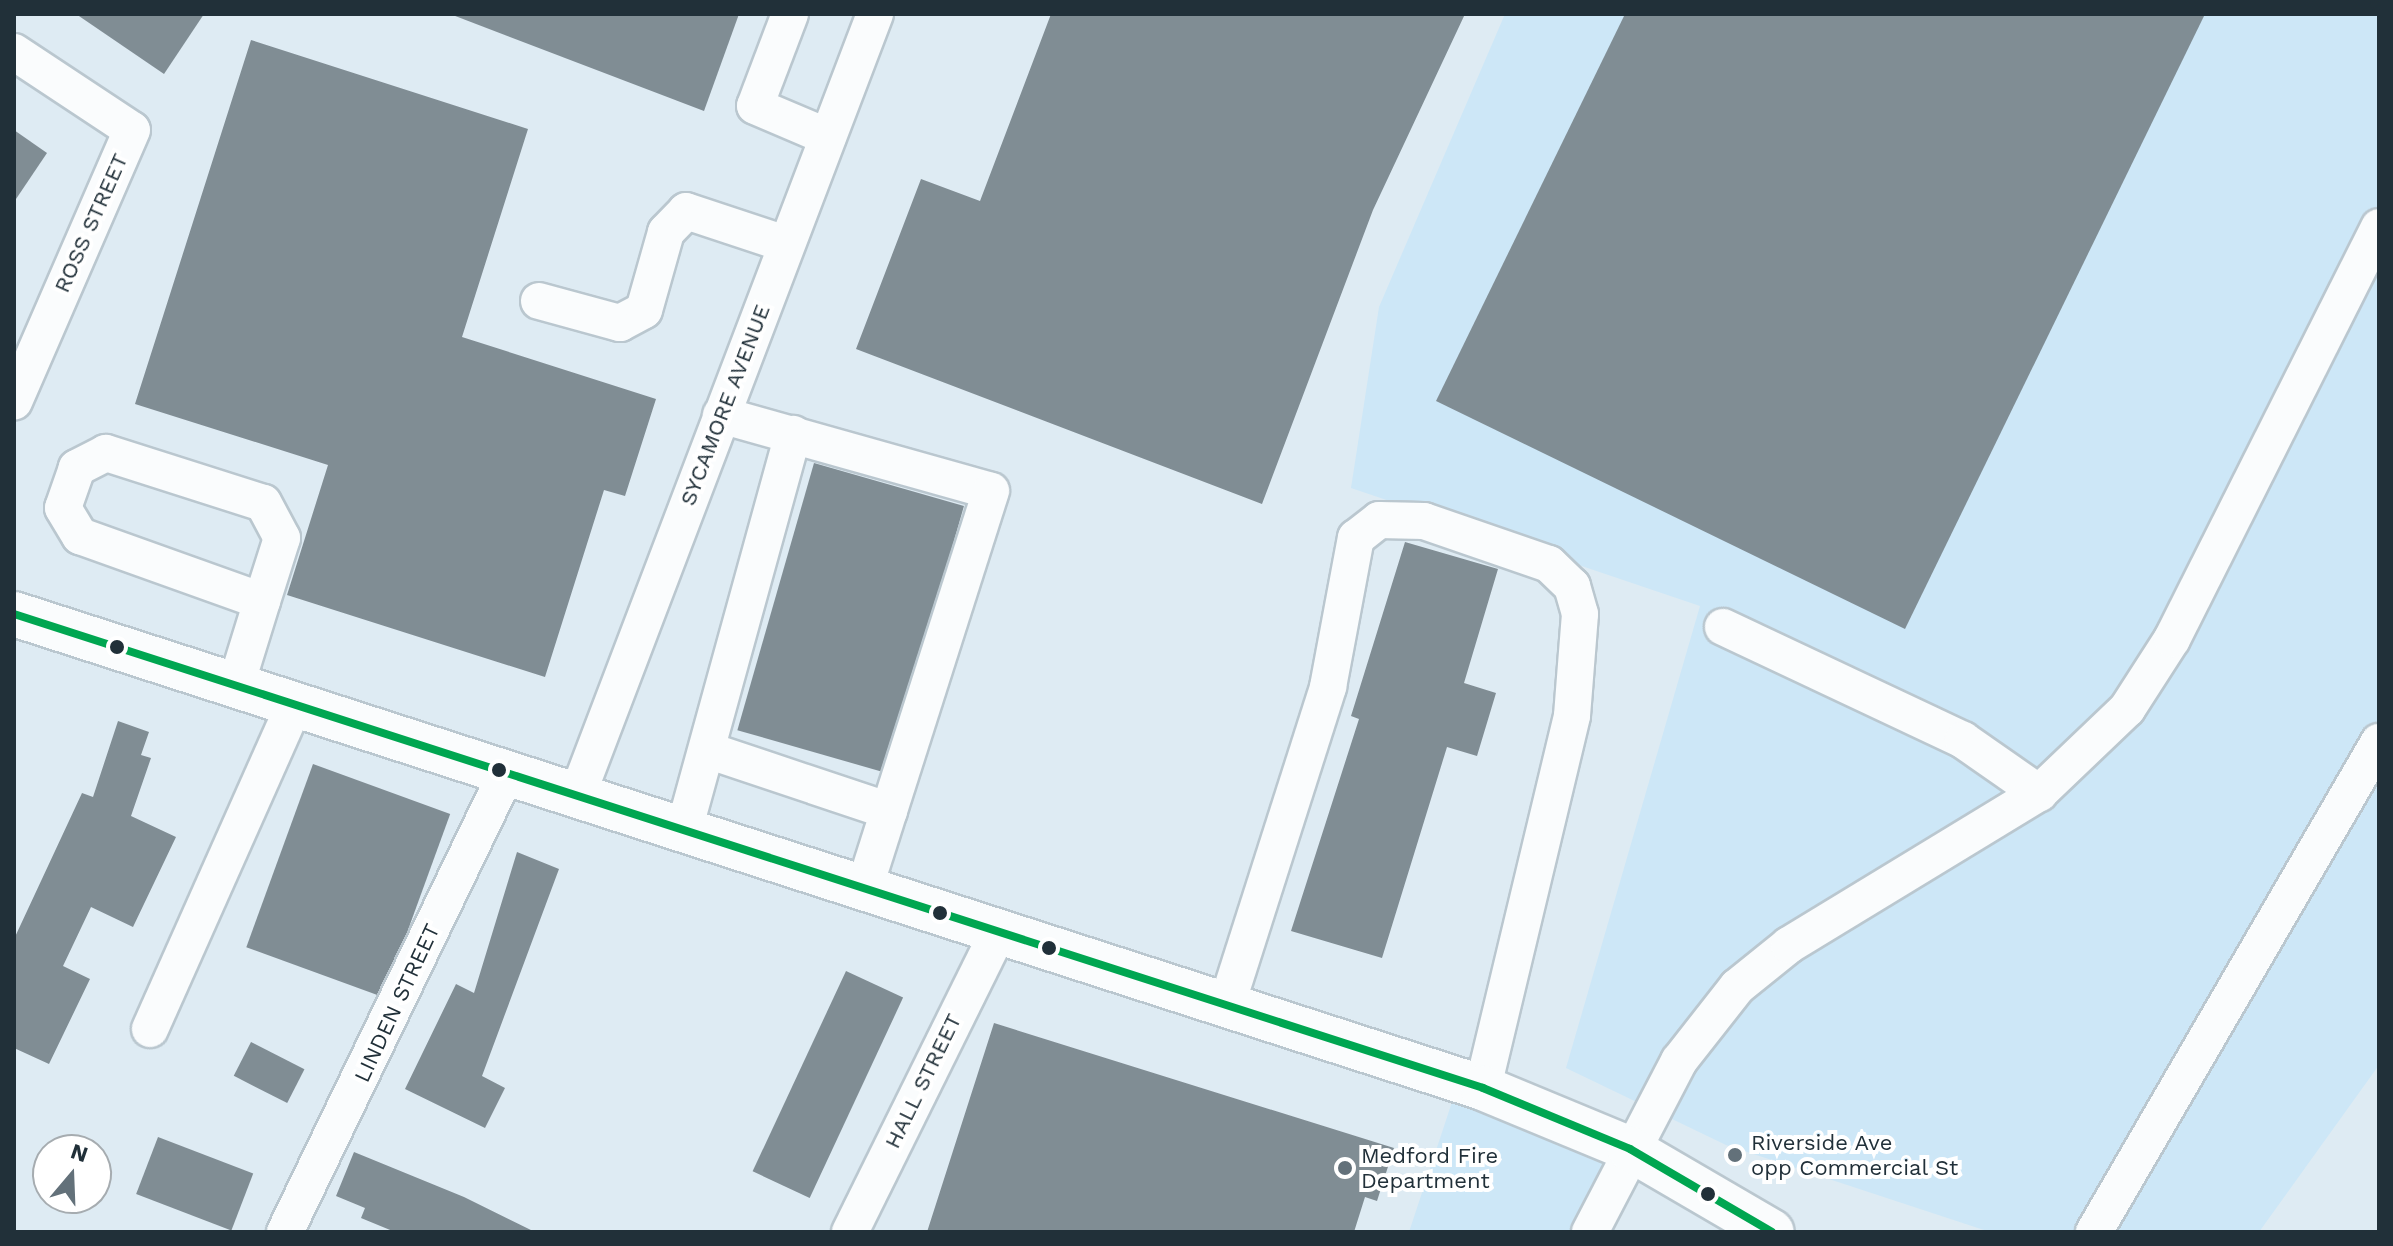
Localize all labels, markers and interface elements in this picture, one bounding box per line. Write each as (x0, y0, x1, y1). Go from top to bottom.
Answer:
street label: ROSS STREET (49, 149, 133, 297)
street label: SYCAMORE AVENUE (674, 300, 776, 510)
unlabelled marker (109, 639, 125, 655)
unlabelled marker (491, 762, 507, 778)
unlabelled marker (932, 905, 948, 921)
street label: LINDEN STREET (349, 919, 445, 1087)
unlabelled marker (1041, 940, 1057, 956)
street label: HALL STREET (879, 1009, 967, 1153)
place label: Riverside Ave opp Commercial St (1751, 1129, 1959, 1180)
north arrow (32, 1134, 112, 1214)
text: N (68, 1138, 91, 1167)
place label: Medford Fire Department (1361, 1142, 1498, 1194)
marker: Riverside Ave opp Commercial St (1726, 1146, 1744, 1164)
marker: Medford Fire Department (1336, 1159, 1354, 1177)
unlabelled marker (1700, 1186, 1716, 1202)

